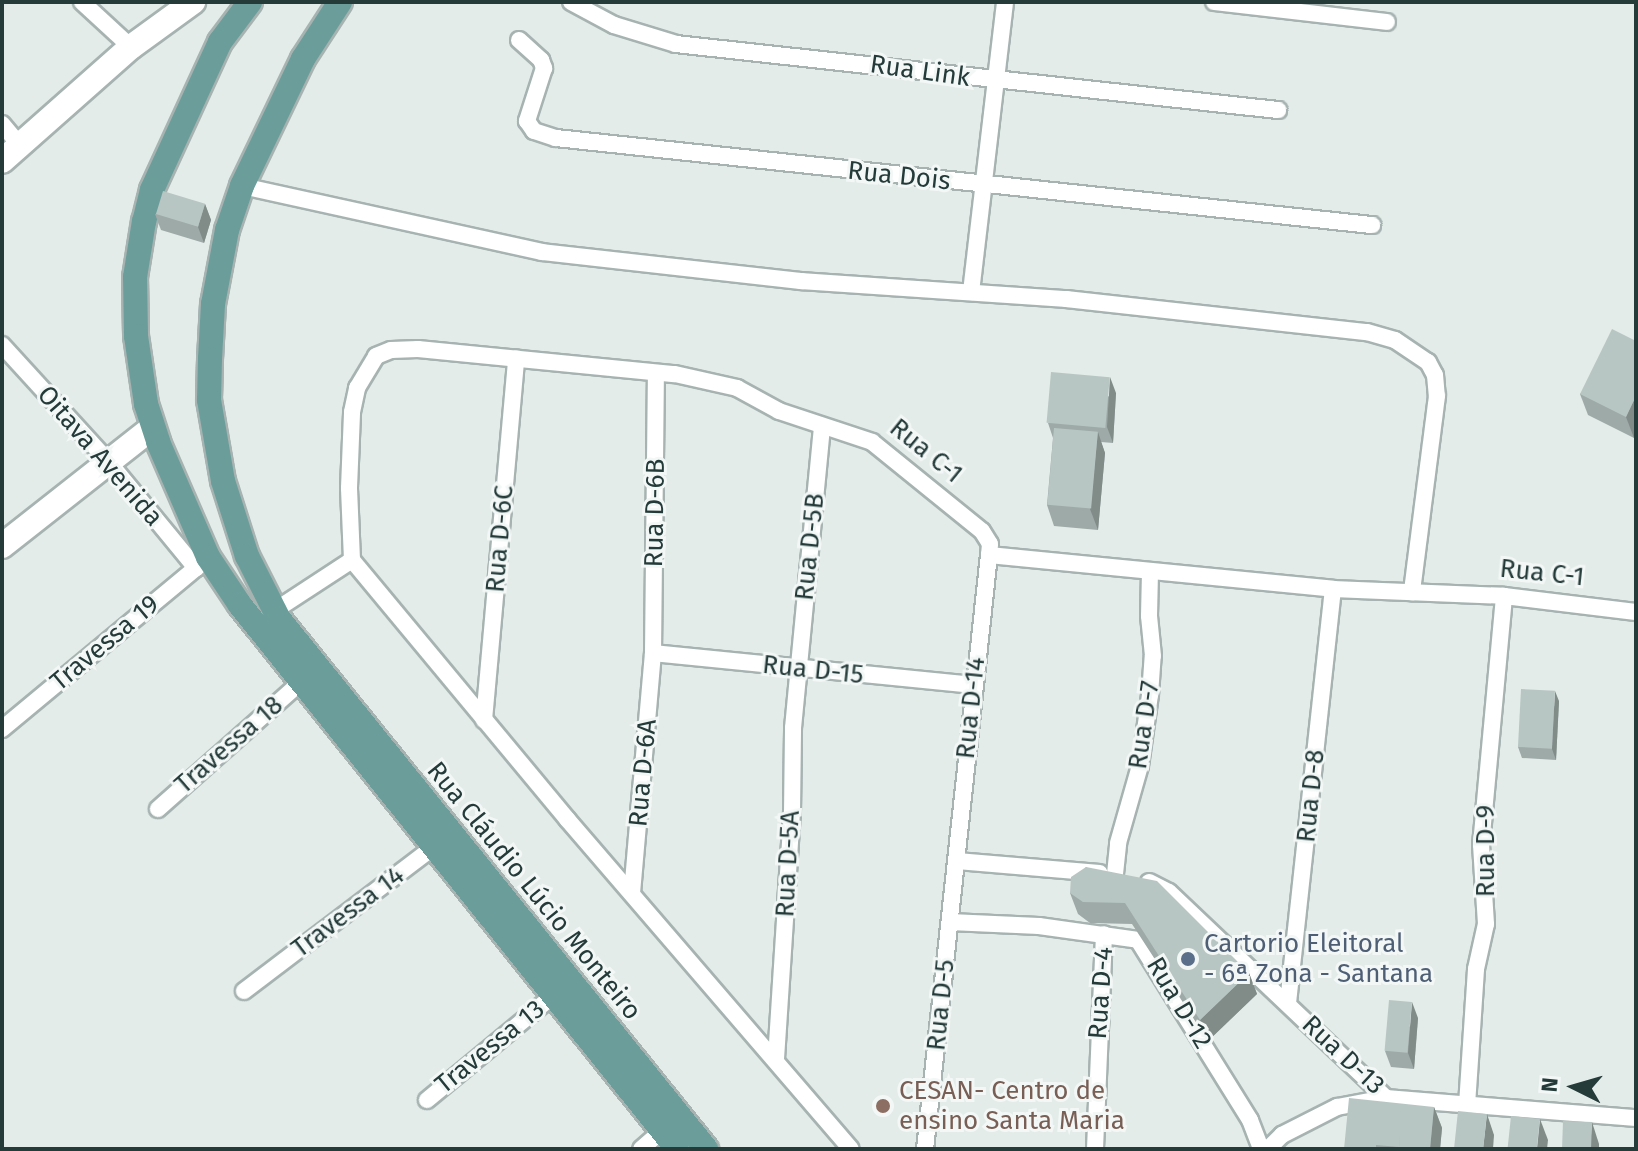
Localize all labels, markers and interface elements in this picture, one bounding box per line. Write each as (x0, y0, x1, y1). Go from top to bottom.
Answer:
street label: Rua Link (868, 49, 972, 93)
street label: Rua Dois (846, 155, 952, 197)
street label: Oitava Avenida (31, 379, 169, 533)
street label: Rua C-1 (883, 412, 969, 490)
street label: Rua D-6B (638, 458, 672, 568)
street label: Rua D-6C (480, 484, 520, 594)
street label: Rua D-5B (789, 492, 831, 602)
street label: Rua C-1 (1498, 553, 1586, 593)
street label: Travessa 19 (44, 589, 166, 697)
street label: Rua D-15 (761, 649, 865, 691)
street label: Rua D-14 (950, 655, 992, 761)
street label: Rua D-7 (1122, 679, 1166, 771)
street label: Travessa 18 (169, 690, 289, 800)
street label: Rua D-6A (623, 718, 663, 828)
street label: Rua D-8 (1291, 748, 1331, 844)
street label: Rua Cláudio Lúcio Monteiro (420, 756, 648, 1026)
street label: Rua D-9 (1470, 805, 1502, 897)
street label: Rua D-5A (770, 810, 806, 918)
street label: Travessa 14 (286, 860, 410, 964)
place label: Cartorio Eleitoral - 6ª Zona - Santana (1204, 928, 1433, 990)
street label: Rua D-4 (1082, 946, 1120, 1040)
marker: Cartorio Eleitoral - 6ª Zona - Santana (1179, 950, 1197, 968)
street label: Rua D-12 (1140, 951, 1218, 1055)
street label: Rua D-5 (921, 958, 961, 1052)
street label: Travessa 13 (429, 994, 551, 1100)
street label: Rua D-13 (1295, 1009, 1391, 1101)
north arrow (1534, 1047, 1614, 1127)
place label: CESAN- Centro de ensino Santa Maria (899, 1075, 1125, 1136)
text: N (1536, 1076, 1564, 1093)
marker: CESAN- Centro de ensino Santa Maria (874, 1097, 892, 1115)

